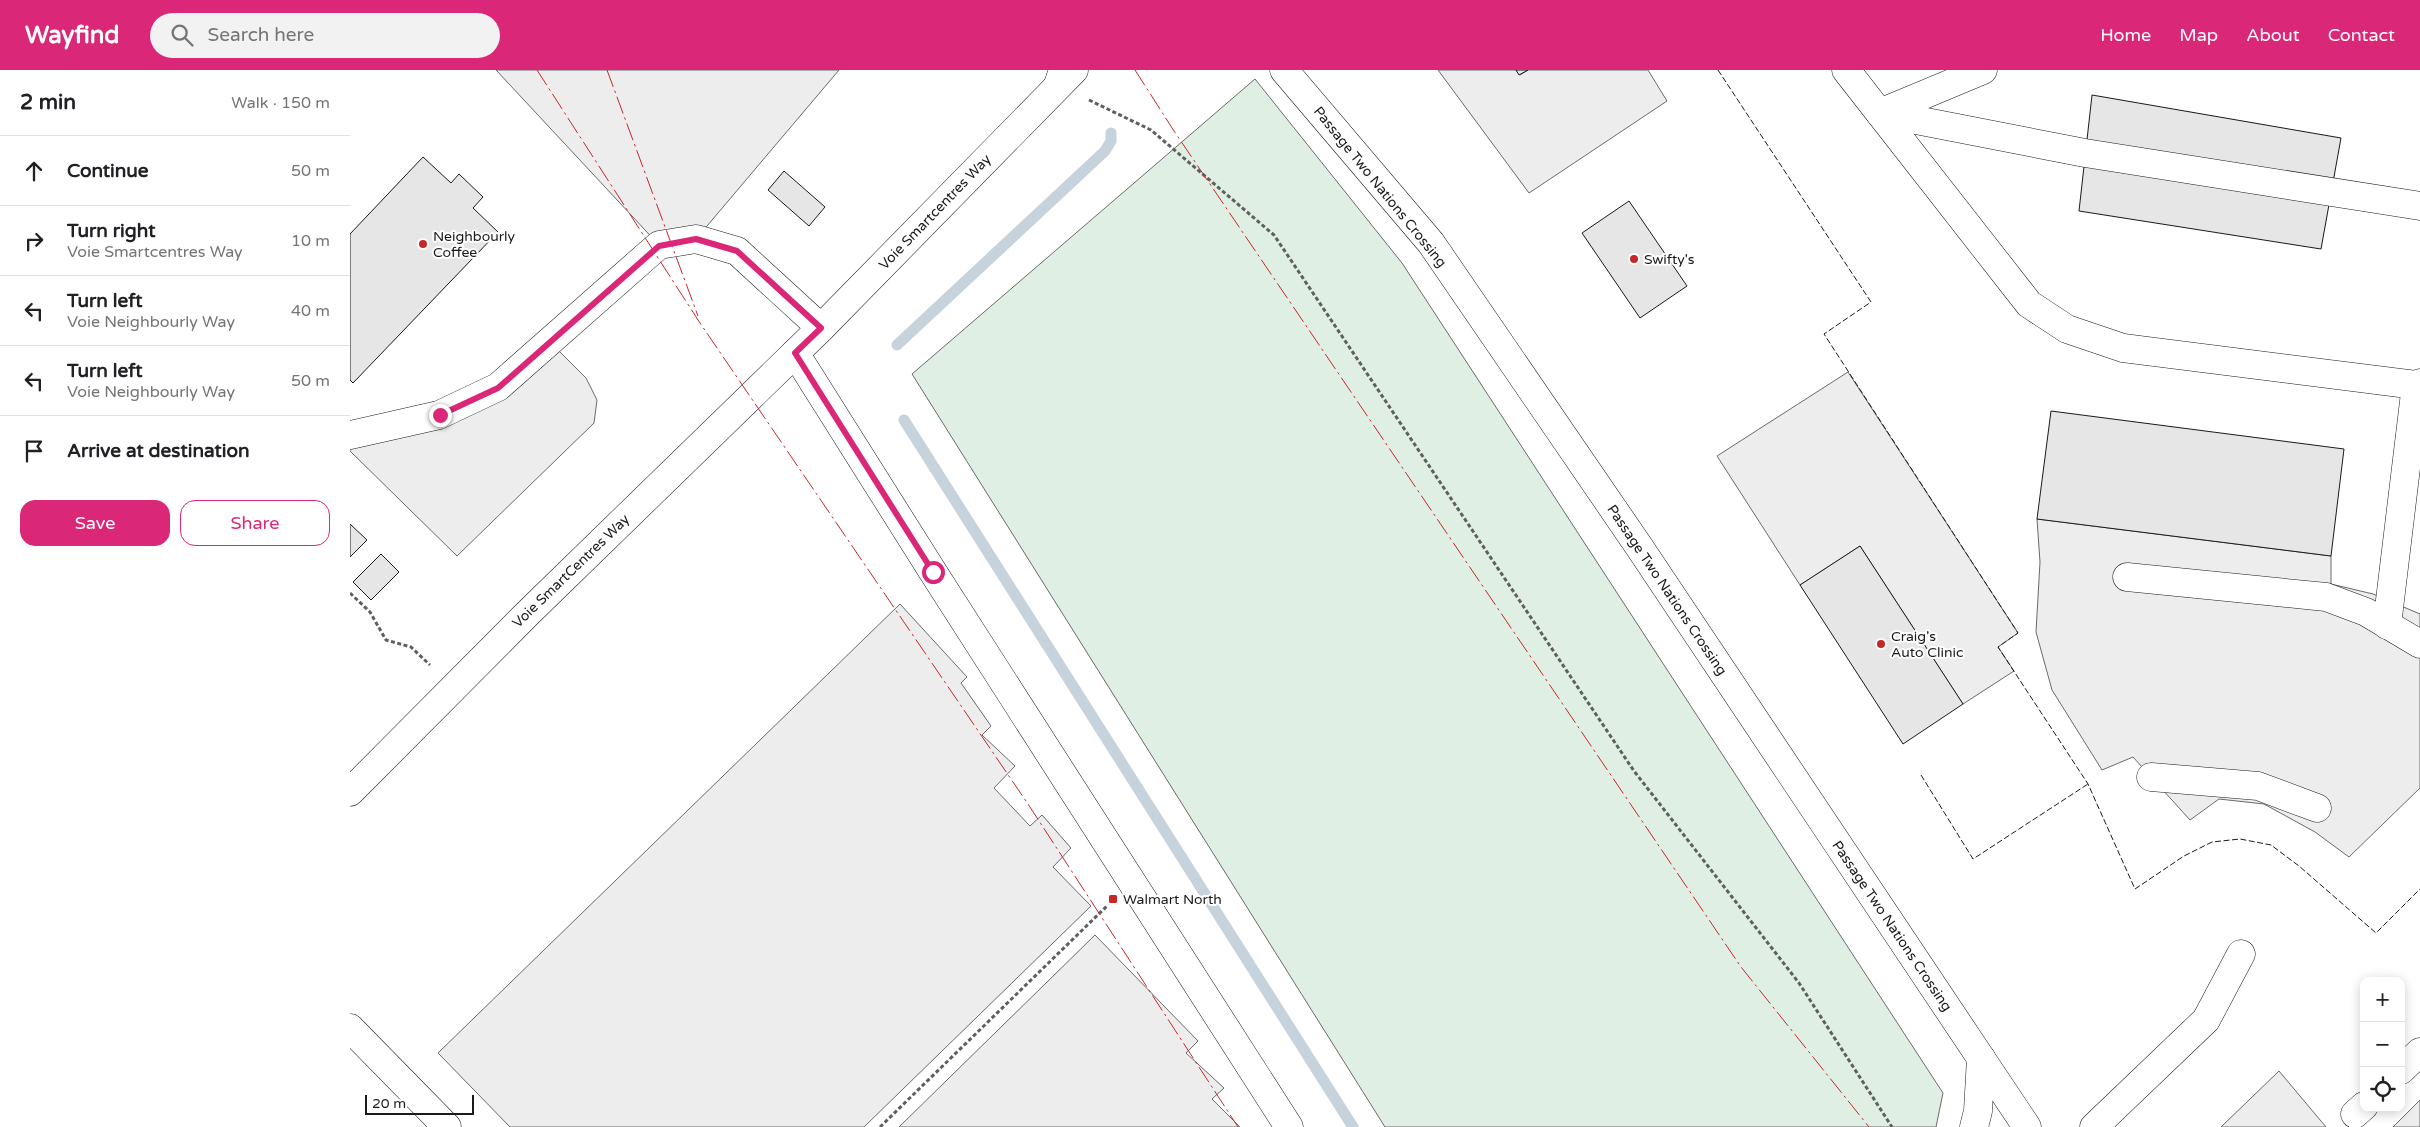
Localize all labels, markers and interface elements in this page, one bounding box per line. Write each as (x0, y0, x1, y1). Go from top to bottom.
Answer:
search box (150, 13, 500, 58)
text: Wayfind (25, 21, 120, 50)
icon: search (168, 21, 196, 49)
text: Search here (208, 24, 314, 46)
text: Home (2100, 24, 2151, 46)
text: Map (2179, 24, 2218, 46)
text: About (2246, 24, 2300, 46)
text: Contact (2328, 24, 2395, 46)
text: 2 min (20, 90, 76, 115)
text: Walk · 150 m (231, 93, 330, 113)
street label: Passage Two Nations Crossing (1310, 103, 1450, 271)
street label: Voie Smartcentres Way (876, 150, 995, 273)
icon: ahead (20, 157, 48, 185)
text: Continue (67, 160, 149, 182)
text: 50 m (291, 161, 330, 181)
text: Turn right (67, 220, 155, 242)
icon: right (20, 227, 48, 255)
place label: Neighbourly Coffee (433, 228, 516, 261)
text: 10 m (291, 231, 330, 251)
marker: Neighbourly Coffee (417, 238, 429, 250)
text: Voie Smartcentres Way (67, 242, 243, 262)
place label: Swifty's (1644, 251, 1695, 268)
marker: Swifty's (1628, 253, 1640, 265)
text: Turn left (67, 290, 143, 312)
icon: left (20, 297, 48, 325)
text: 40 m (291, 301, 330, 321)
text: Voie Neighbourly Way (67, 312, 235, 332)
text: Turn left (67, 360, 143, 382)
icon: left (20, 367, 48, 395)
text: 50 m (291, 371, 330, 391)
text: Voie Neighbourly Way (67, 382, 235, 402)
route end (429, 404, 452, 427)
icon: arrive (20, 437, 48, 465)
text: Arrive at destination (67, 440, 250, 462)
button: Save (20, 500, 170, 546)
button: Share (180, 500, 330, 546)
street label: Passage Two Nations Crossing (1603, 501, 1731, 679)
street label: Voie SmartCentres Way (509, 510, 633, 631)
route start (922, 561, 945, 584)
place label: Craig's Auto Clinic (1891, 628, 1963, 661)
marker: Craig's Auto Clinic (1875, 638, 1887, 650)
street label: Passage Two Nations Crossing (1828, 837, 1956, 1015)
place label: Walmart North (1123, 891, 1222, 908)
marker: Walmart North (1107, 893, 1119, 905)
map controls (2360, 977, 2405, 1112)
button: + (2360, 977, 2405, 1022)
button: − (2360, 1022, 2405, 1067)
button: locate (2360, 1067, 2405, 1112)
scale bar (365, 1092, 474, 1115)
text: 20 m (372, 1095, 406, 1112)

